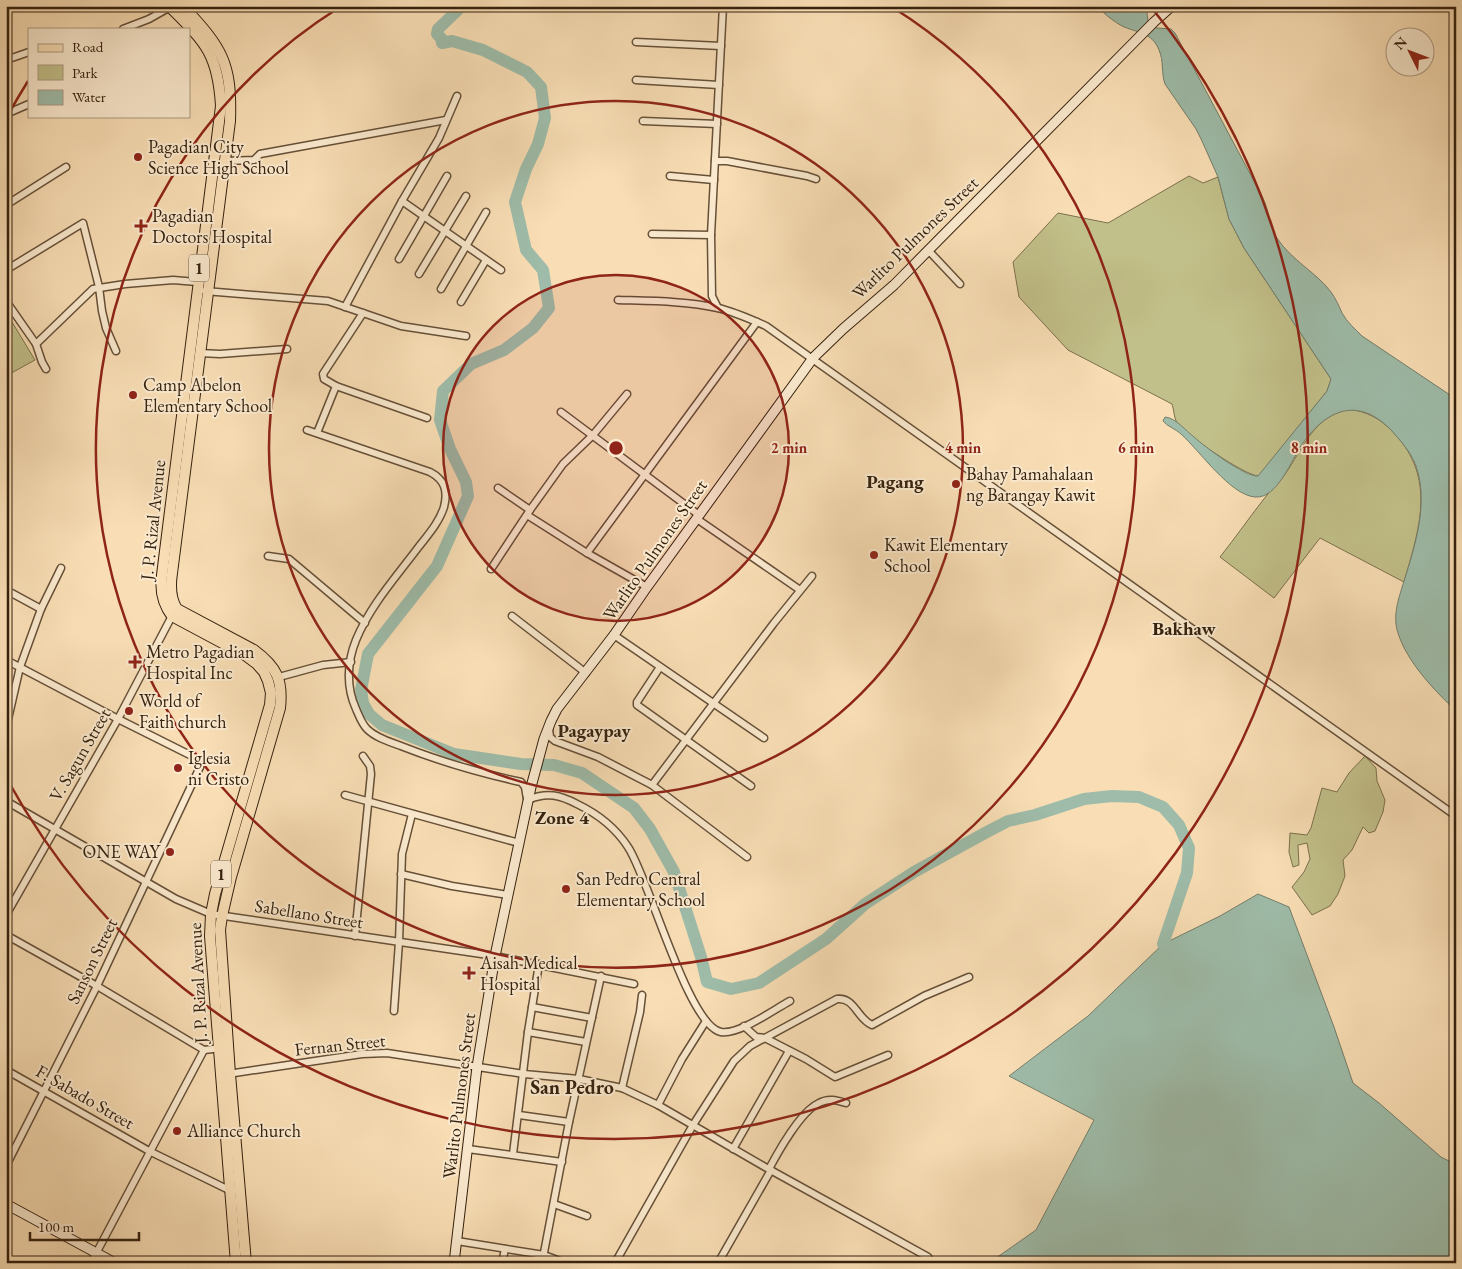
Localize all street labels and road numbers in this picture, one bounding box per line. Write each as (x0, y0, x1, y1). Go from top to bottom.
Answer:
street label: Warlito Pulmones Street (847, 171, 983, 304)
road number: 1 (189, 254, 209, 282)
street label: J. P. Rizal Avenue (135, 459, 170, 583)
street label: Warlito Pulmones Street (597, 474, 712, 625)
street label: V. Sagun Street (44, 704, 116, 805)
road number: 1 (211, 861, 231, 888)
street label: Sabellano Street (253, 894, 365, 933)
street label: Sanson Street (61, 914, 122, 1007)
street label: J. P. Rizal Avenue (183, 922, 212, 1046)
street label: Warlito Pulmones Street (437, 1011, 480, 1180)
street label: Fernan Street (293, 1028, 387, 1061)
street label: F. Sabado Street (32, 1059, 139, 1134)

